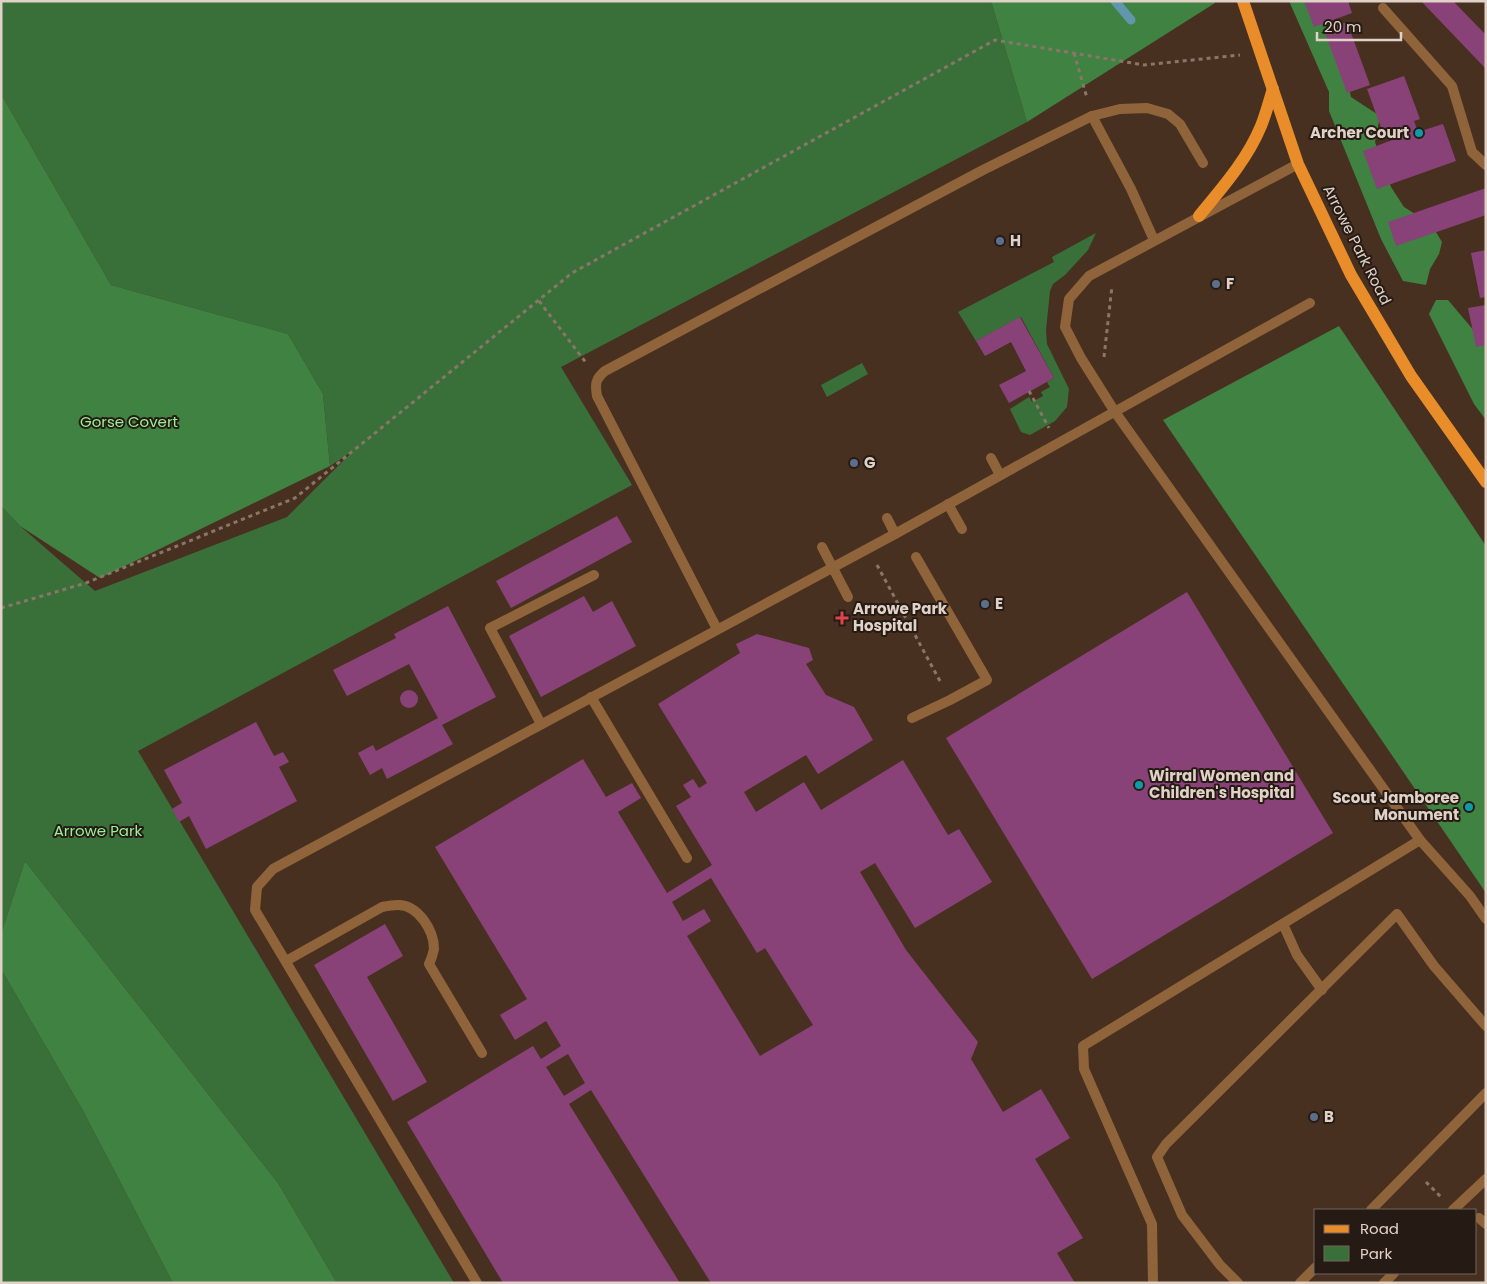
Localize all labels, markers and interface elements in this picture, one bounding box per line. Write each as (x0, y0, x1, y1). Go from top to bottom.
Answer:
scale bar (1317, 10, 1401, 42)
text: 20 m (1324, 16, 1362, 37)
place label: Archer Court (1310, 122, 1409, 143)
marker: Archer Court (1413, 127, 1425, 139)
street label: Arrowe Park Road (1318, 181, 1397, 308)
place label: H (1010, 230, 1021, 251)
marker: H (994, 235, 1006, 247)
place label: F (1226, 273, 1234, 294)
marker: F (1210, 278, 1222, 290)
park label: Gorse Covert (80, 411, 178, 432)
place label: G (864, 452, 875, 473)
marker: G (848, 457, 860, 469)
place label: E (995, 593, 1003, 614)
place label: Arrowe Park Hospital (853, 598, 948, 636)
marker: E (979, 598, 991, 610)
marker: Arrowe Park Hospital (835, 611, 849, 625)
place label: Wirral Women and Children's Hospital (1149, 765, 1294, 803)
marker: Wirral Women and Children's Hospital (1133, 779, 1145, 791)
place label: Scout Jamboree Monument (1332, 787, 1459, 825)
marker: Scout Jamboree Monument (1463, 801, 1475, 813)
park label: Arrowe Park (54, 820, 143, 841)
place label: B (1324, 1106, 1334, 1127)
marker: B (1308, 1111, 1320, 1123)
legend (1314, 1209, 1477, 1274)
text: Road (1360, 1218, 1399, 1239)
text: Park (1360, 1243, 1392, 1264)

